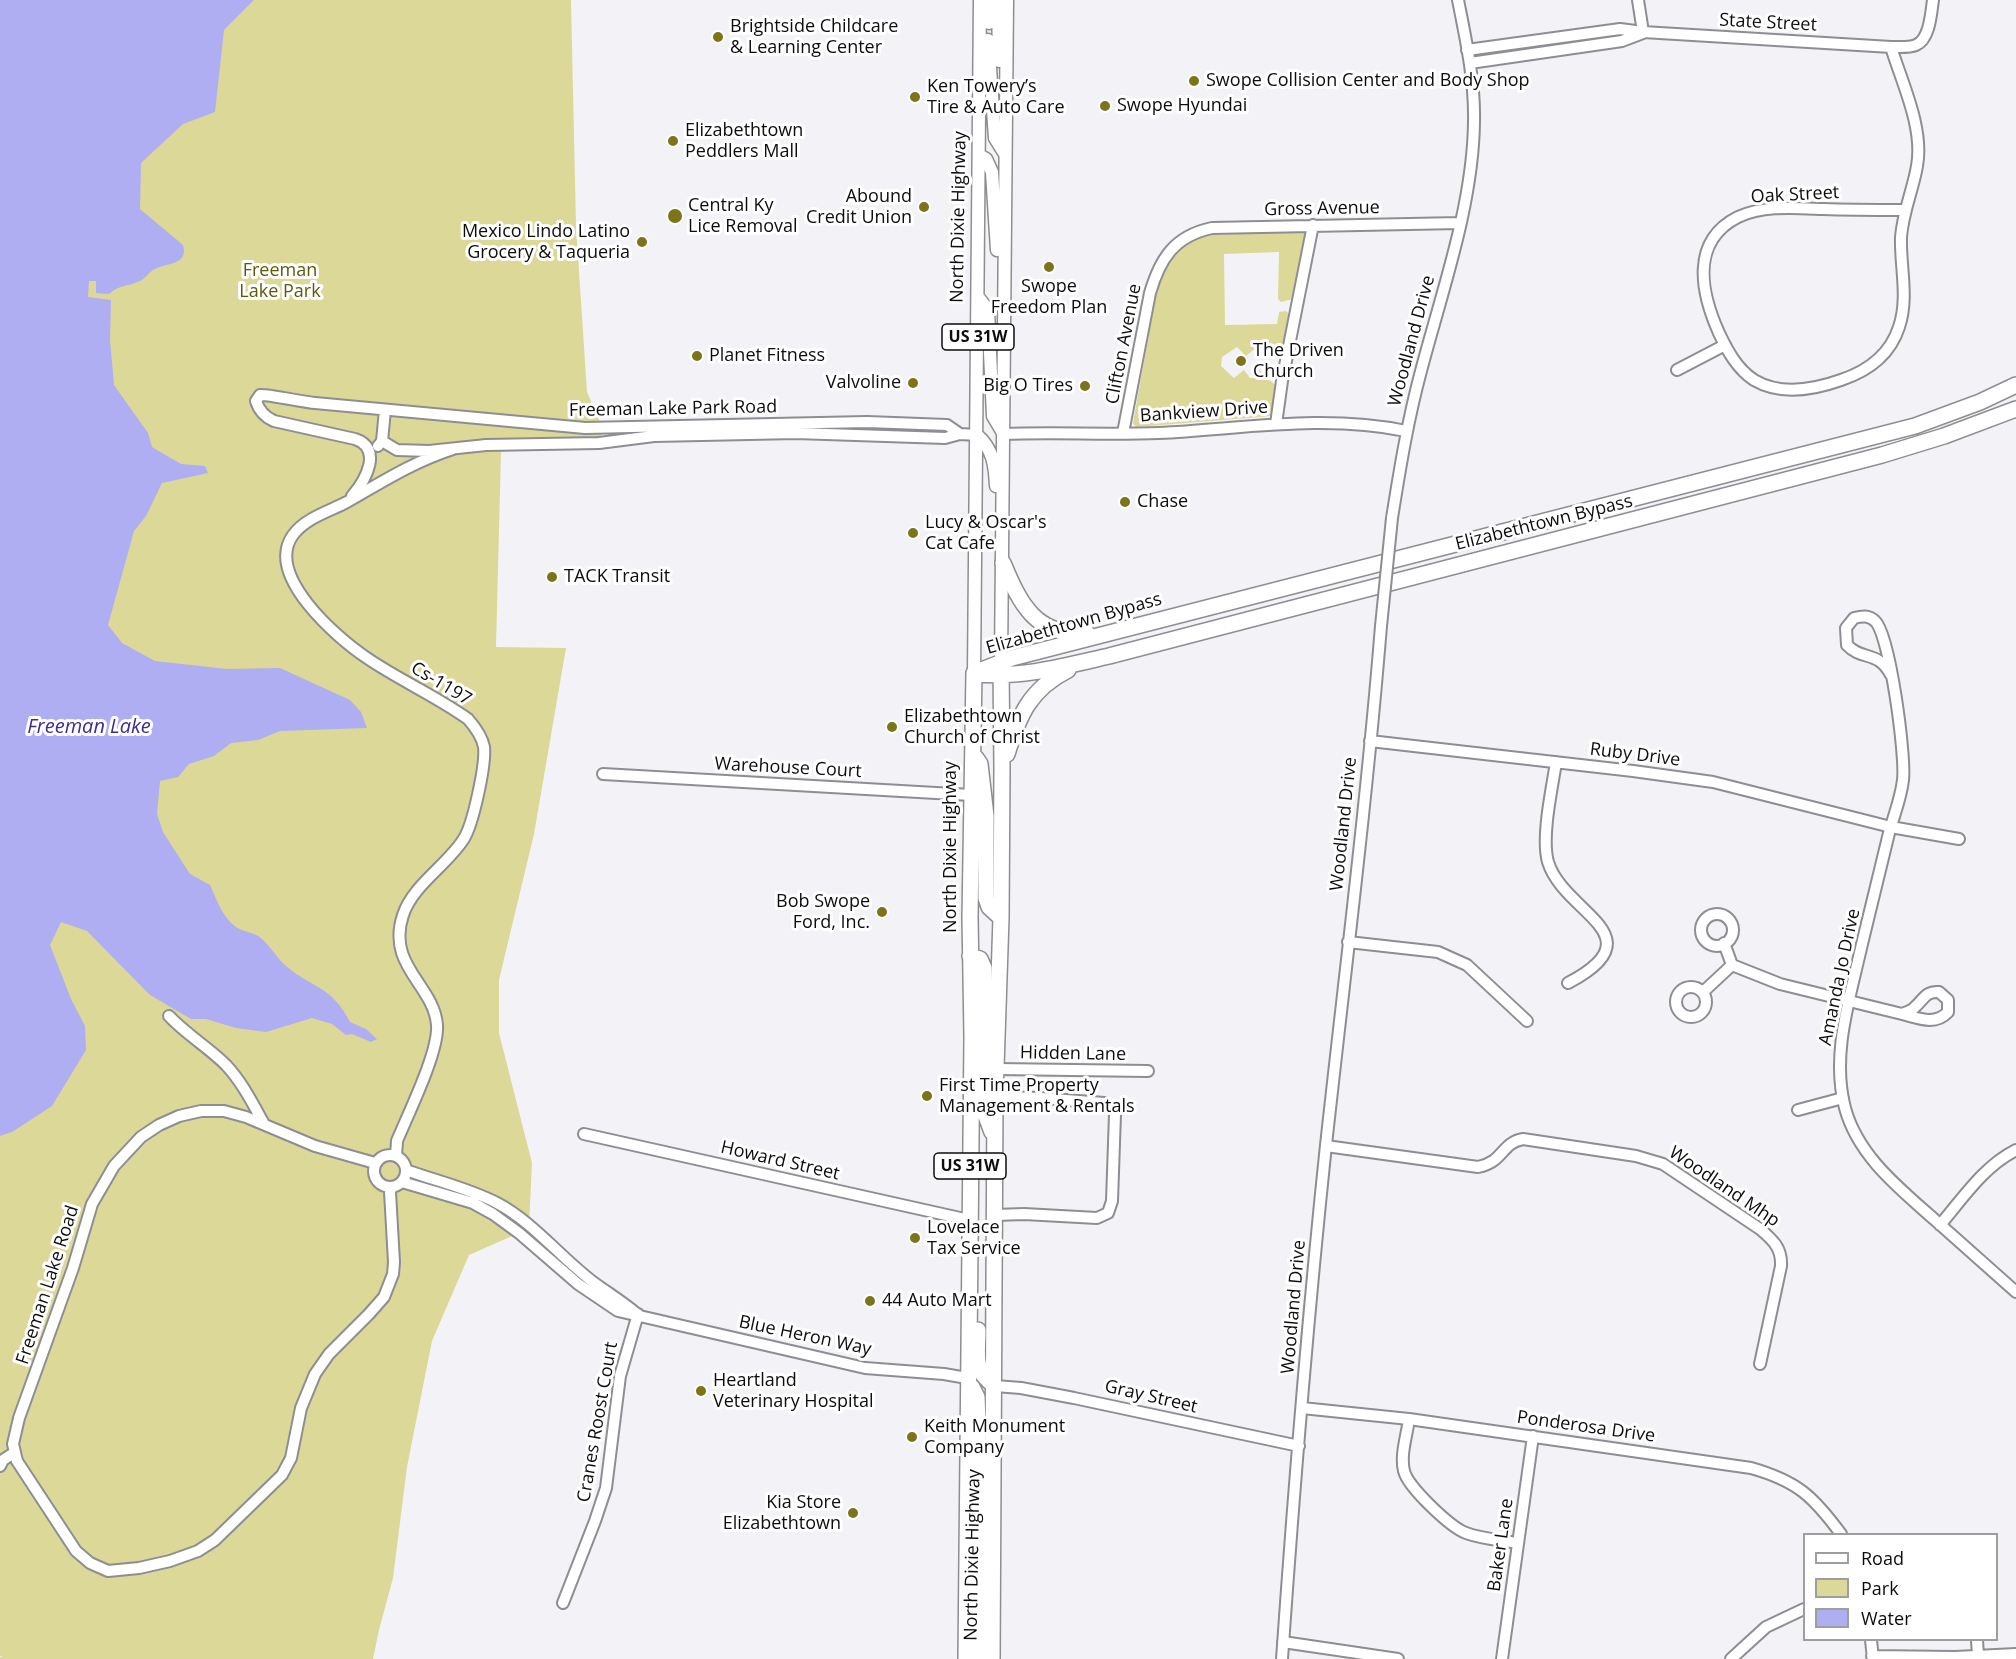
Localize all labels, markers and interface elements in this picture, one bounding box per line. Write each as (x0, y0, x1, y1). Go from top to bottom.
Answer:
street label: State Street (1719, 10, 1817, 36)
place label: Brightside Childcare & Learning Center (730, 16, 898, 58)
marker: Brightside Childcare & Learning Center (711, 30, 725, 44)
place label: Swope Collision Center and Body Shop (1206, 70, 1530, 92)
marker: Swope Collision Center and Body Shop (1187, 74, 1201, 88)
place label: Ken Towery’s Tire & Auto Care (927, 76, 1065, 118)
marker: Ken Towery’s Tire & Auto Care (908, 90, 922, 104)
place label: Swope Hyundai (1117, 95, 1247, 117)
marker: Swope Hyundai (1098, 99, 1112, 113)
place label: Elizabethtown Peddlers Mall (685, 120, 803, 162)
street label: North Dixie Highway (947, 131, 971, 303)
marker: Elizabethtown Peddlers Mall (666, 134, 680, 148)
street label: Oak Street (1750, 182, 1840, 208)
place label: Abound Credit Union (806, 186, 912, 228)
place label: Central Ky Lice Removal (688, 195, 798, 238)
street label: Gross Avenue (1264, 197, 1380, 221)
marker: Abound Credit Union (917, 200, 931, 214)
marker: Central Ky Lice Removal (666, 207, 684, 225)
place label: Mexico Lindo Latino Grocery & Taqueria (462, 221, 630, 264)
marker: Mexico Lindo Latino Grocery & Taqueria (635, 235, 649, 249)
park label: Freeman Lake Park (239, 260, 321, 302)
marker: Swope Freedom Plan (1042, 260, 1056, 274)
street label: Woodland Drive (1384, 273, 1440, 409)
place label: Swope Freedom Plan (991, 276, 1107, 318)
street label: Clifton Avenue (1102, 282, 1146, 406)
road number: US 31W (942, 324, 1014, 350)
place label: The Driven Church (1253, 340, 1344, 382)
place label: Planet Fitness (709, 345, 825, 367)
marker: Planet Fitness (690, 349, 704, 363)
marker: The Driven Church (1234, 354, 1248, 368)
place label: Valvoline (826, 372, 901, 394)
place label: Big O Tires (983, 375, 1073, 397)
marker: Valvoline (906, 376, 920, 390)
marker: Big O Tires (1078, 379, 1092, 393)
street label: Freeman Lake Park Road (569, 396, 777, 422)
street label: Bankview Drive (1139, 397, 1269, 427)
place label: Chase (1137, 491, 1188, 513)
street label: Elizabethtown Bypass (1453, 491, 1635, 555)
marker: Chase (1118, 495, 1132, 509)
place label: Lucy & Oscar's Cat Cafe (925, 512, 1047, 554)
marker: Lucy & Oscar's Cat Cafe (906, 526, 920, 540)
place label: TACK Transit (564, 566, 670, 588)
marker: TACK Transit (545, 570, 559, 584)
street label: Elizabethtown Bypass (984, 589, 1164, 659)
street label: Cs-1197 (407, 658, 475, 710)
place label: Elizabethtown Church of Christ (904, 706, 1040, 748)
water label: Freeman Lake (27, 715, 151, 739)
marker: Elizabethtown Church of Christ (885, 720, 899, 734)
street label: Ruby Drive (1589, 739, 1681, 771)
street label: Warehouse Court (714, 753, 862, 783)
street label: Woodland Drive (1326, 756, 1362, 892)
street label: North Dixie Highway (940, 761, 962, 933)
place label: Bob Swope Ford, Inc. (776, 891, 870, 934)
marker: Bob Swope Ford, Inc. (875, 905, 889, 919)
street label: Amanda Jo Drive (1815, 907, 1865, 1047)
street label: Hidden Lane (1020, 1042, 1126, 1066)
place label: First Time Property Management & Rentals (939, 1075, 1135, 1118)
marker: First Time Property Management & Rentals (920, 1089, 934, 1103)
street label: Howard Street (718, 1137, 842, 1185)
street label: Woodland Mhp (1665, 1142, 1783, 1232)
road number: US 31W (934, 1153, 1006, 1179)
street label: Freeman Lake Road (12, 1203, 84, 1367)
place label: Lovelace Tax Service (927, 1217, 1021, 1260)
marker: Lovelace Tax Service (908, 1231, 922, 1245)
street label: Woodland Drive (1277, 1239, 1311, 1375)
place label: 44 Auto Mart (882, 1290, 992, 1312)
marker: 44 Auto Mart (863, 1294, 877, 1308)
street label: Blue Heron Way (737, 1311, 873, 1361)
street label: Cranes Roost Court (573, 1340, 623, 1504)
place label: Heartland Veterinary Hospital (713, 1370, 874, 1412)
street label: Gray Street (1103, 1376, 1199, 1418)
marker: Heartland Veterinary Hospital (694, 1384, 708, 1398)
street label: Ponderosa Drive (1516, 1407, 1656, 1447)
place label: Keith Monument Company (924, 1416, 1065, 1458)
marker: Keith Monument Company (905, 1430, 919, 1444)
street label: North Dixie Highway (961, 1469, 985, 1641)
place label: Kia Store Elizabethtown (723, 1492, 841, 1534)
street label: Baker Lane (1484, 1497, 1518, 1593)
marker: Kia Store Elizabethtown (846, 1506, 860, 1520)
legend (1803, 1533, 1998, 1641)
text: Road (1861, 1546, 1904, 1570)
text: Park (1861, 1576, 1899, 1600)
text: Water (1861, 1606, 1912, 1630)

